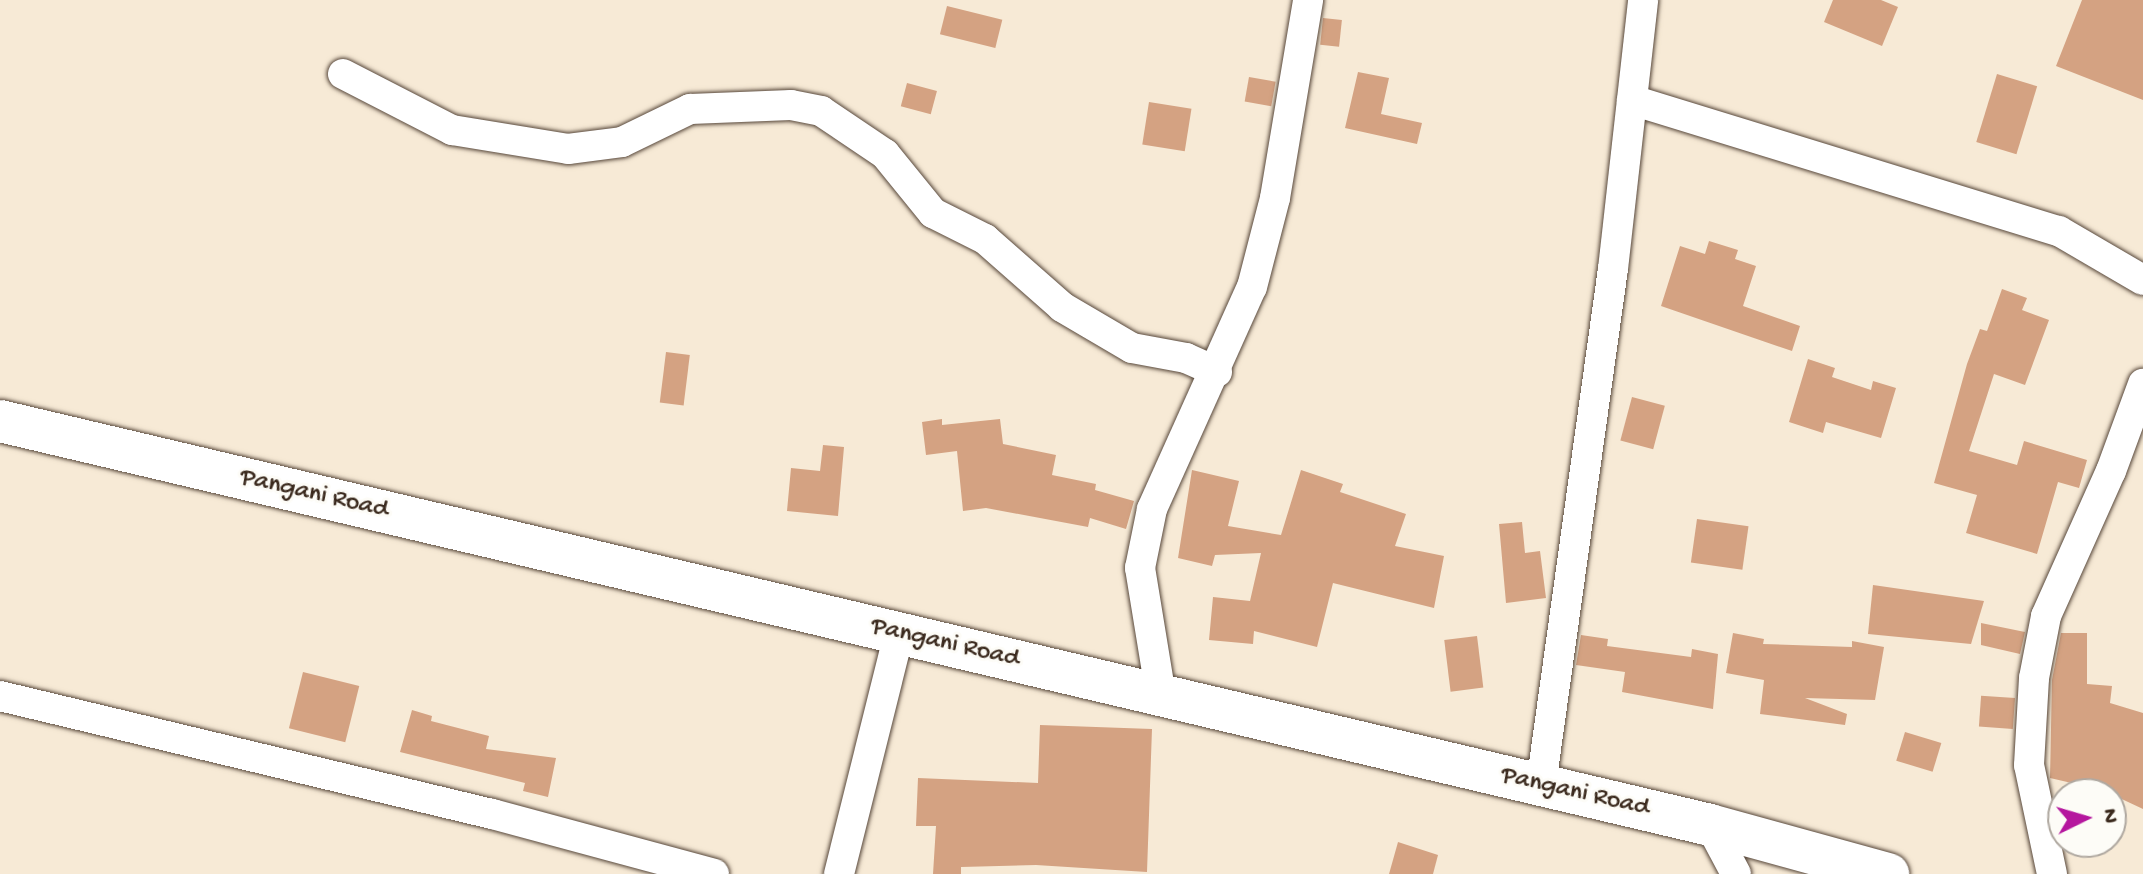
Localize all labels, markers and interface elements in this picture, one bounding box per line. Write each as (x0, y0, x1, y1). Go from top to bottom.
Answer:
street label: Pangani Road (237, 463, 391, 527)
street label: Pangani Road (868, 612, 1022, 676)
street label: Pangani Road (1498, 761, 1652, 825)
north arrow (2047, 778, 2127, 858)
text: N (2095, 808, 2122, 824)

